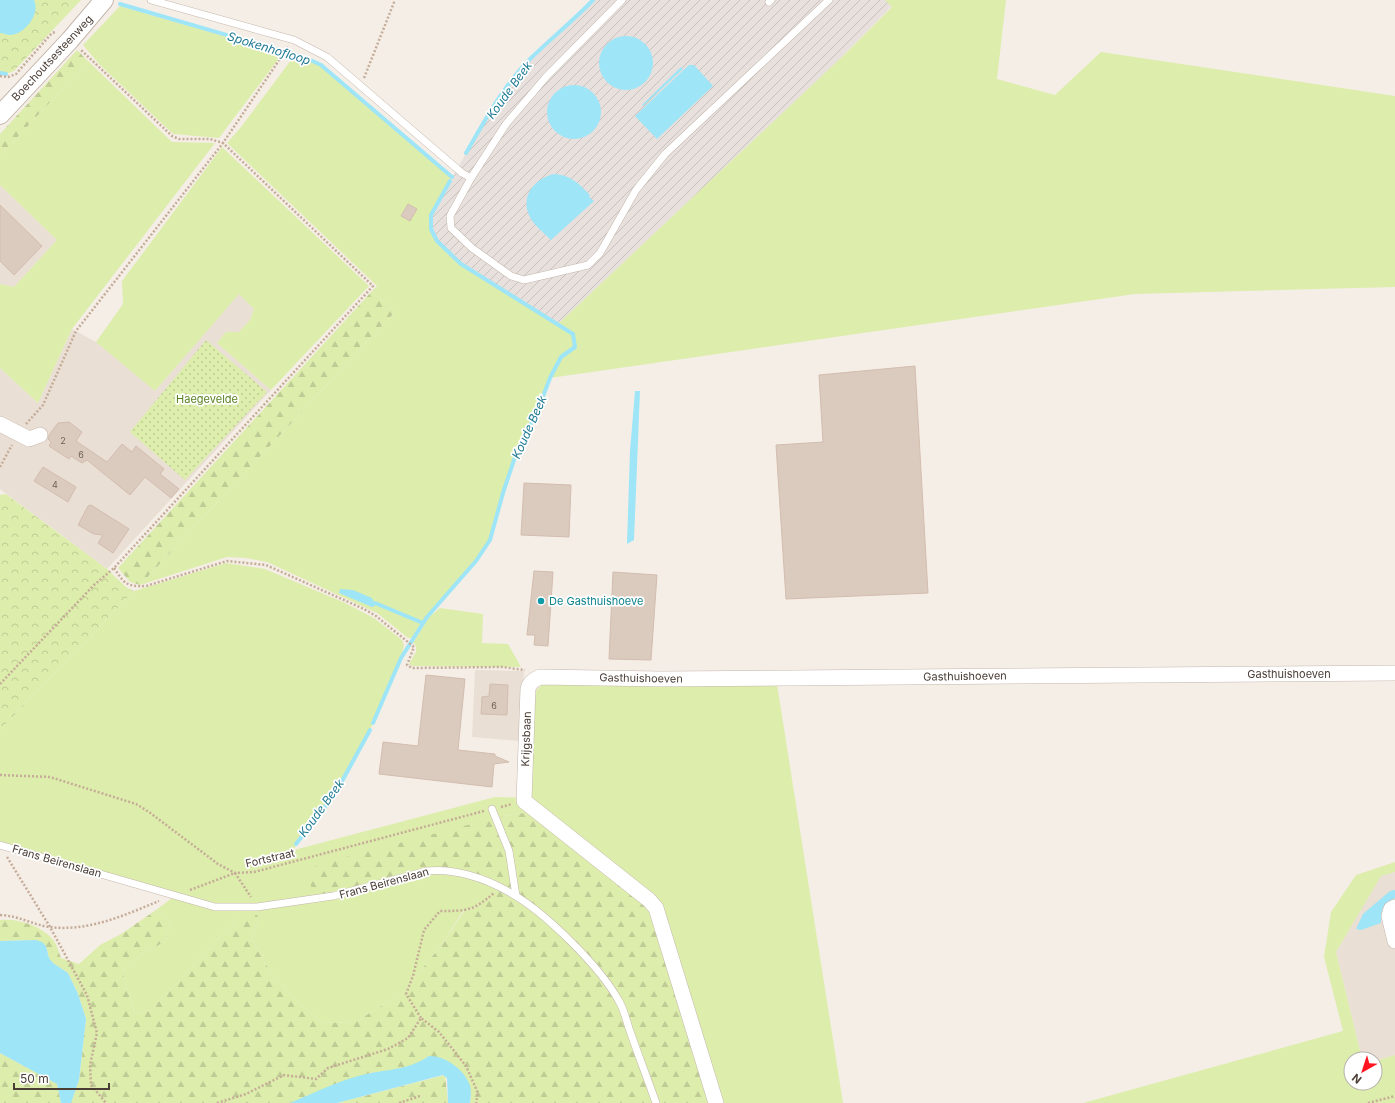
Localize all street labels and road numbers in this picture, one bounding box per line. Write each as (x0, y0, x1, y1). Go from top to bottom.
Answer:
street label: Boechoutsesteenweg (9, 12, 95, 104)
street label: Gasthuishoeven (1247, 667, 1331, 681)
street label: Gasthuishoeven (923, 668, 1007, 684)
street label: Gasthuishoeven (599, 670, 683, 686)
street label: Krijgsbaan (518, 711, 534, 767)
street label: Frans Beirenslaan (11, 842, 103, 880)
street label: Fortstraat (244, 845, 296, 870)
street label: Frans Beirenslaan (338, 864, 430, 902)

